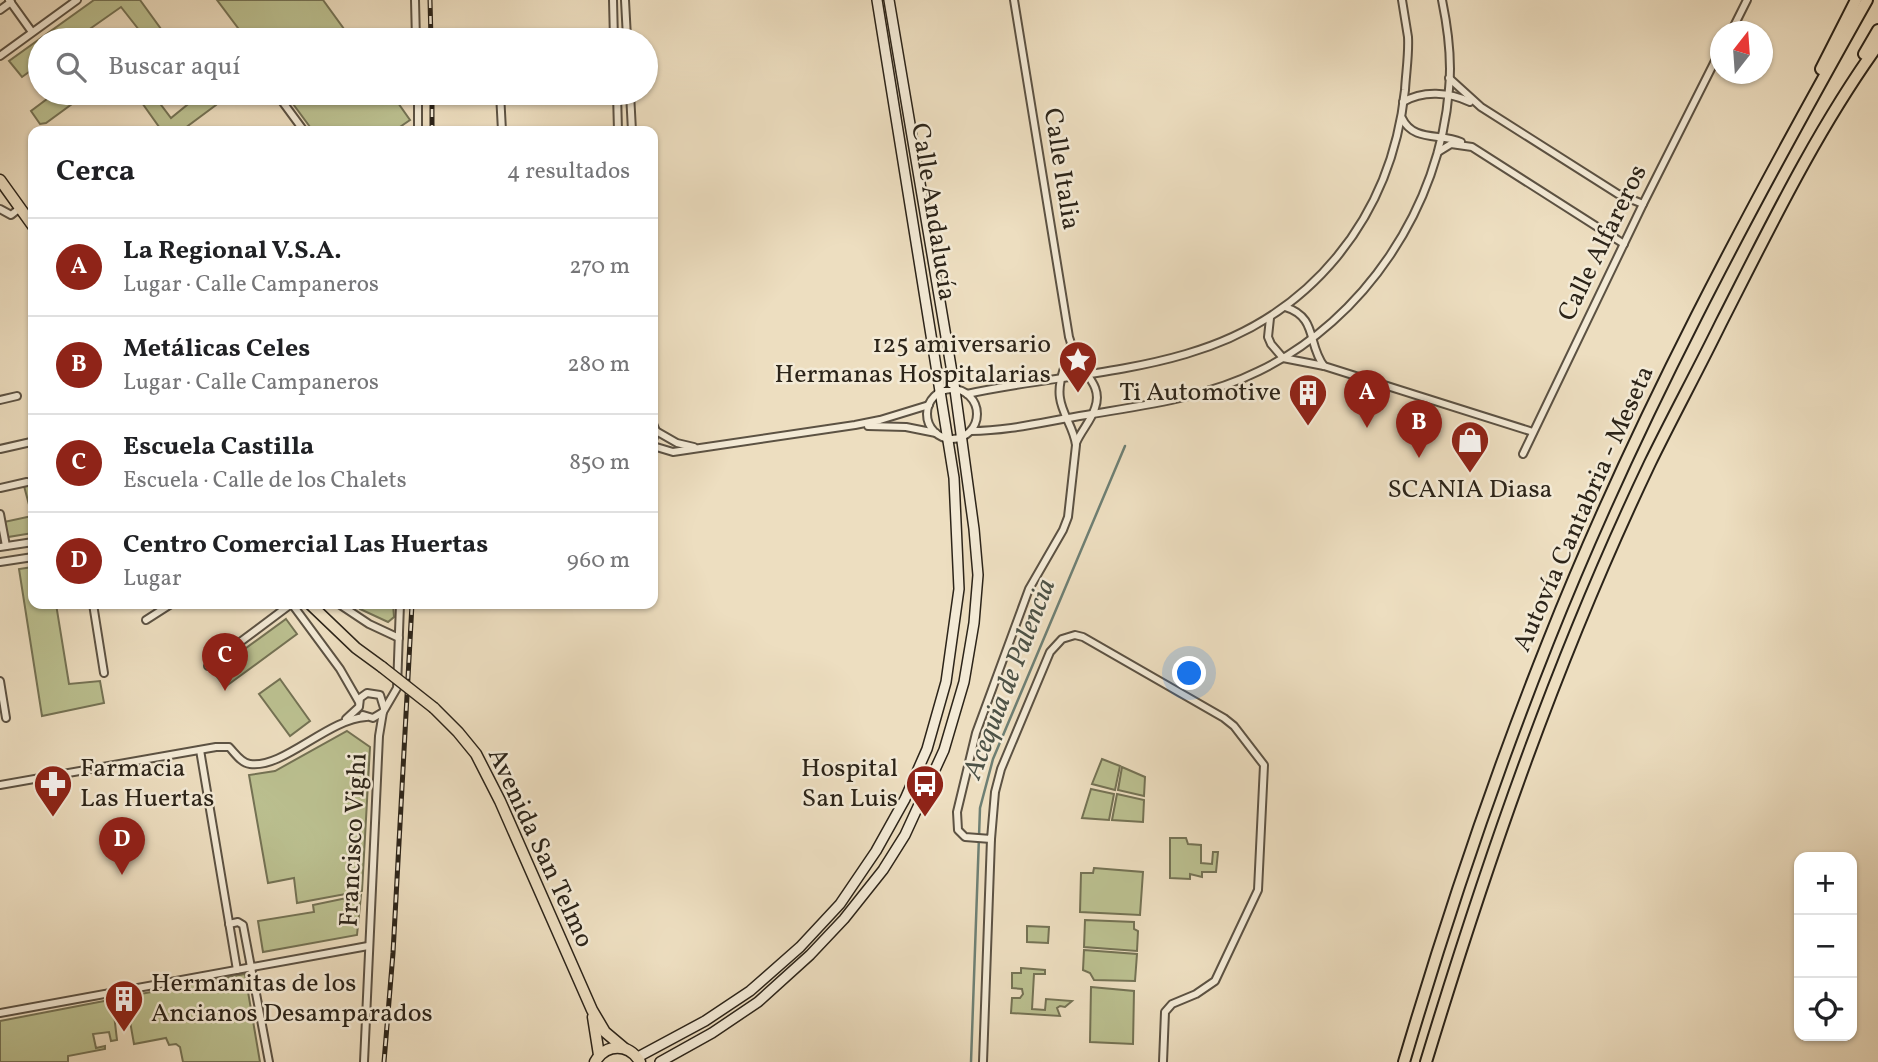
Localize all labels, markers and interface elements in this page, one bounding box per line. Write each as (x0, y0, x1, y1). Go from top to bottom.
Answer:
north arrow (1710, 21, 1773, 84)
search box (28, 28, 658, 105)
icon: search (52, 48, 90, 86)
text: Buscar aquí (108, 49, 240, 85)
street label: Calle Italia (1034, 106, 1088, 232)
street label: Calle Andalucía (901, 121, 965, 303)
text: Cerca (56, 151, 135, 193)
text: 4 resultados (507, 156, 630, 188)
street label: Calle Alfareros (1550, 159, 1656, 327)
text: La Regional V.S.A. (123, 233, 342, 269)
text: A (71, 251, 87, 283)
text: 270 m (569, 251, 630, 283)
text: Lugar · Calle Campaneros (123, 269, 379, 301)
place label: 125 amiversario Hermanas Hospitalarias (775, 327, 1051, 393)
text: Metálicas Celes (123, 331, 310, 367)
place icon: 125 amiversario Hermanas Hospitalarias (1057, 339, 1099, 394)
text: B (71, 349, 87, 381)
text: 280 m (567, 349, 630, 381)
street label: Autovía Cantabria - Meseta (1505, 360, 1663, 658)
text: Lugar · Calle Campaneros (123, 367, 379, 399)
pin: A (1344, 370, 1390, 428)
building icon: Ti Automotive (1287, 372, 1329, 427)
place label: Ti Automotive (1119, 375, 1281, 411)
pin: B (1396, 400, 1442, 458)
shop icon: SCANIA Diasa (1449, 419, 1491, 474)
text: Escuela Castilla (123, 429, 314, 465)
text: C (72, 447, 86, 479)
text: 850 m (569, 447, 630, 479)
text: Escuela · Calle de los Chalets (123, 465, 407, 497)
place label: SCANIA Diasa (1388, 472, 1552, 508)
text: Centro Comercial Las Huertas (123, 527, 488, 563)
text: D (71, 545, 87, 577)
text: 960 m (567, 545, 630, 577)
text: Lugar (123, 563, 182, 595)
water label: Acequia de Palencia (954, 573, 1066, 786)
pin: C (202, 633, 248, 691)
your location (1172, 656, 1206, 690)
street label: Avenida San Telmo (478, 742, 602, 954)
place label: Farmacia Las Huertas (80, 751, 215, 817)
place label: Hospital San Luis (801, 751, 898, 817)
street label: Francisco Vighi (331, 752, 377, 928)
pharmacy icon: Farmacia Las Huertas (32, 763, 74, 818)
bus stop icon: Hospital San Luis (904, 763, 946, 818)
pin: D (99, 817, 145, 875)
map controls (1794, 852, 1857, 1041)
button: + (1794, 852, 1857, 915)
button: − (1794, 915, 1857, 978)
place label: Hermanitas de los Ancianos Desamparados (151, 966, 433, 1032)
building icon: Hermanitas de los Ancianos Desamparados (103, 978, 145, 1033)
button: locate (1794, 978, 1857, 1041)

